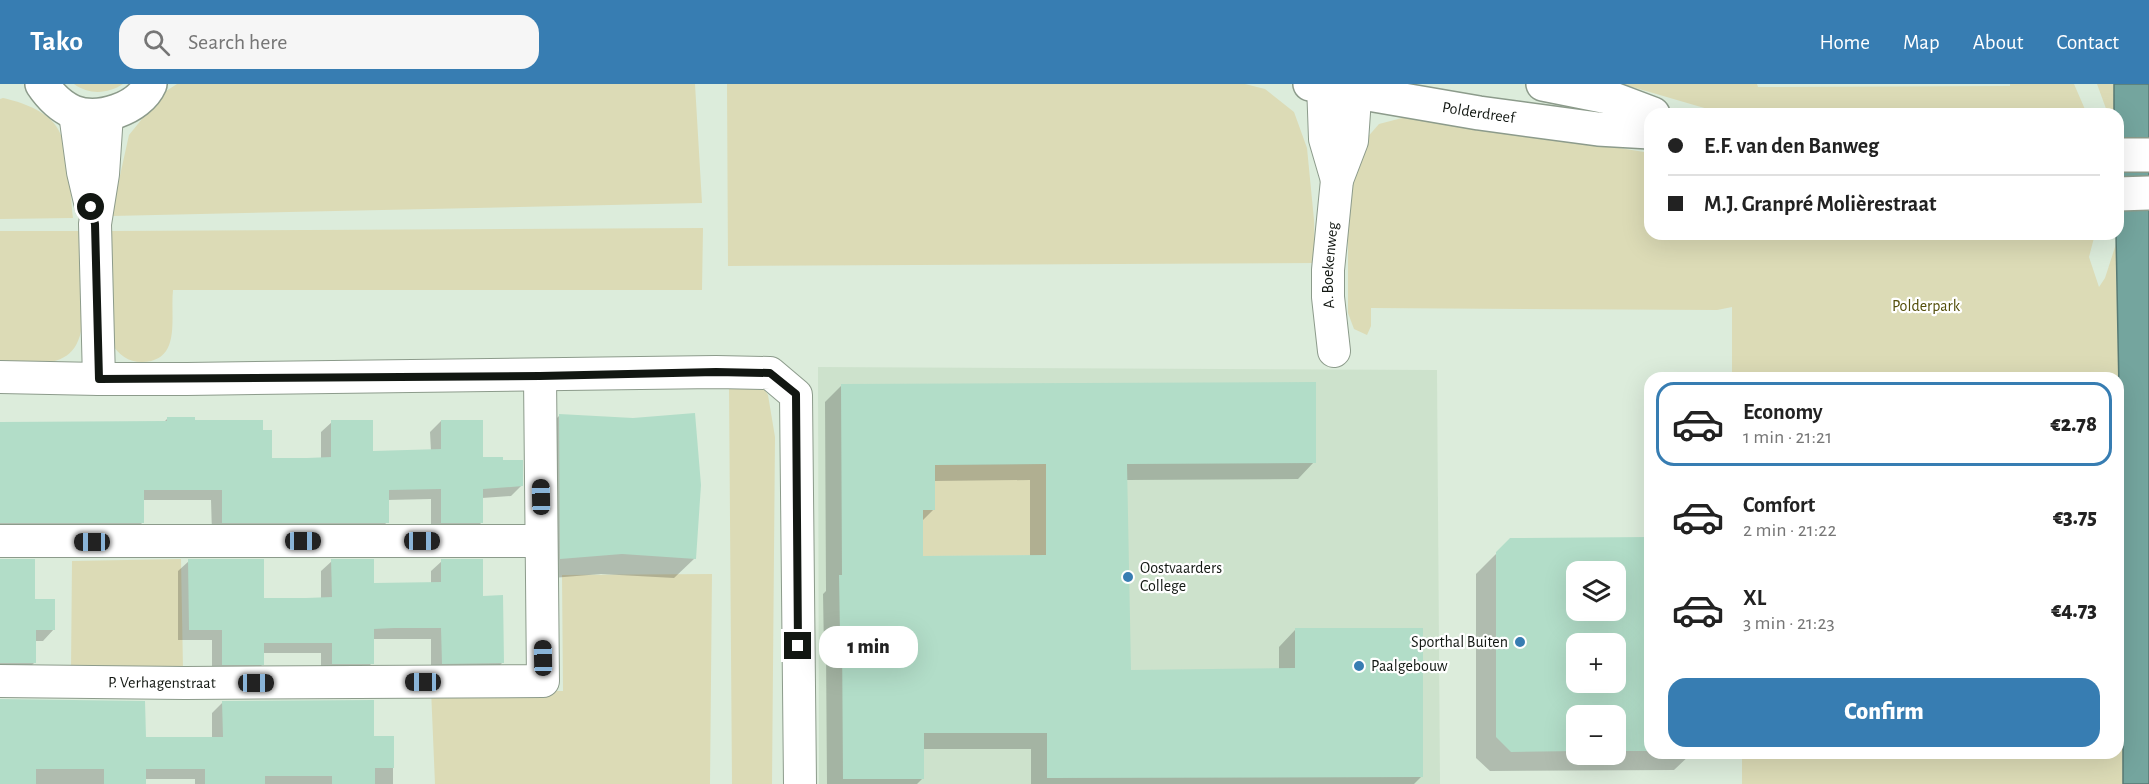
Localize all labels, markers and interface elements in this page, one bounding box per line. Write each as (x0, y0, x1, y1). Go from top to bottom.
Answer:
search box (119, 15, 539, 69)
icon: search (140, 26, 173, 59)
text: Tako (30, 28, 83, 56)
text: Search here (188, 31, 288, 53)
text: Home (1819, 32, 1870, 53)
text: Map (1903, 32, 1940, 53)
text: About (1973, 32, 2023, 53)
text: Contact (2056, 32, 2119, 53)
street label: Polderdreef (1441, 99, 1517, 126)
text: E.F. van den Banweg (1704, 135, 1879, 157)
route start (77, 193, 104, 220)
text: M.J. Granpré Molièrestraat (1704, 193, 1936, 215)
street label: A. Boekenweg (1320, 221, 1341, 310)
park label: Polderpark (1892, 298, 1961, 314)
icon: car (1671, 397, 1725, 451)
text: Economy (1743, 401, 1823, 423)
text: €2.78 (2051, 413, 2097, 435)
text: 1 min · 21:21 (1743, 427, 1832, 447)
car (532, 479, 550, 515)
icon: car (1671, 490, 1725, 544)
text: Comfort (1743, 494, 1815, 516)
text: €3.75 (2053, 506, 2097, 528)
text: 2 min · 21:22 (1743, 520, 1837, 540)
car (285, 532, 321, 550)
car (404, 532, 440, 550)
car (74, 533, 110, 551)
place label: Oostvaarders College (1140, 560, 1222, 594)
map controls (1566, 561, 1626, 765)
button: layers (1566, 561, 1626, 621)
marker: Oostvaarders College (1121, 570, 1135, 584)
icon: car (1671, 583, 1725, 637)
text: XL (1743, 587, 1766, 609)
text: €4.73 (2051, 599, 2097, 621)
text: 3 min · 21:23 (1743, 613, 1835, 633)
callout: 1 min (819, 625, 918, 667)
route end (784, 632, 811, 659)
button: + (1566, 633, 1626, 693)
place label: Sporthal Buiten (1411, 634, 1508, 650)
marker: Sporthal Buiten (1513, 635, 1527, 649)
text: 1 min (847, 637, 890, 657)
car (534, 640, 552, 676)
place label: Paalgebouw (1371, 658, 1448, 674)
marker: Paalgebouw (1352, 659, 1366, 673)
car (405, 673, 441, 691)
street label: P. Verhagenstraat (108, 674, 216, 691)
car (238, 674, 274, 692)
button: Confirm (1668, 678, 2100, 747)
button: − (1566, 705, 1626, 765)

